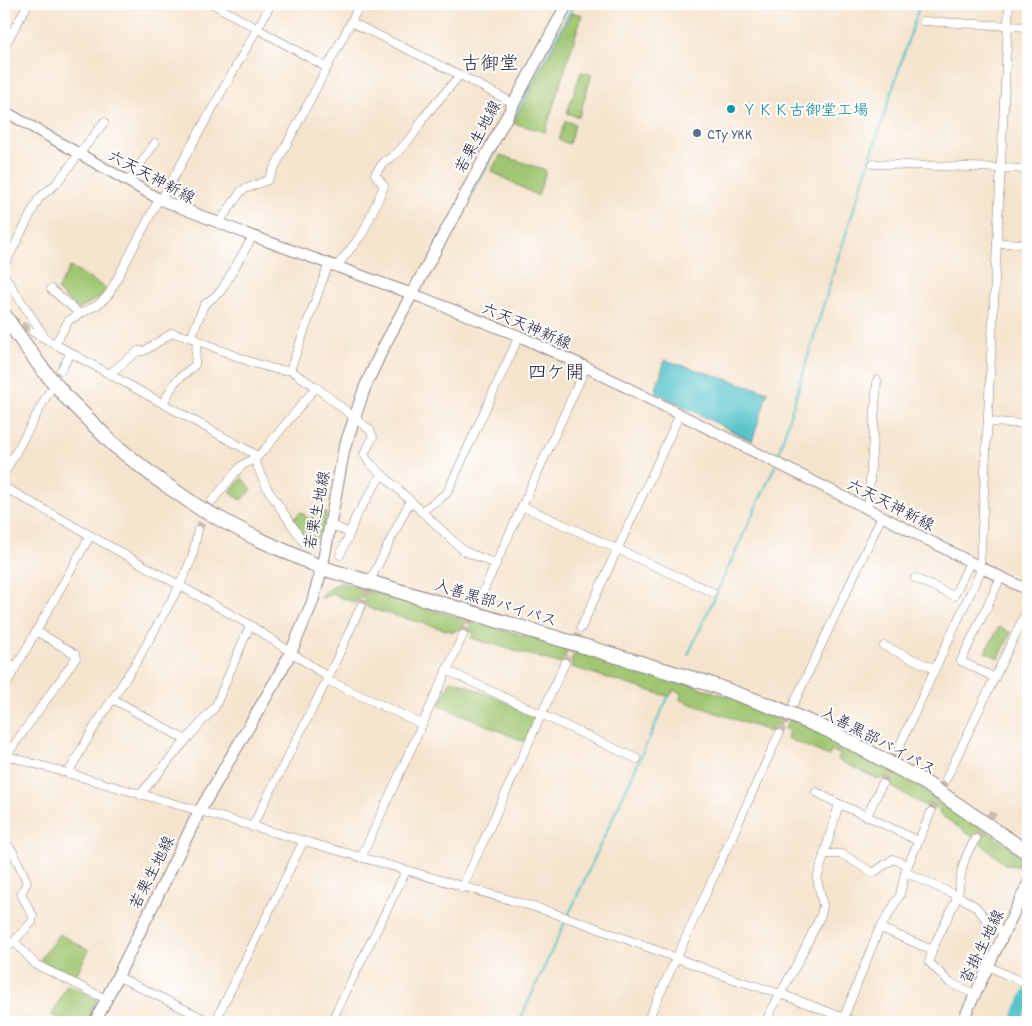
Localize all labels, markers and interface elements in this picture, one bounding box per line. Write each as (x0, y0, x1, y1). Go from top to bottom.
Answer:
district label: 古御堂 (461, 52, 519, 79)
street label: 若栗生地線 (450, 96, 508, 178)
place label: ＹＫＫ古御堂工場 (741, 100, 869, 123)
marker: ＹＫＫ古御堂工場 (725, 103, 737, 115)
place label: CTy YKK (707, 124, 752, 147)
marker: CTy YKK (691, 127, 703, 139)
street label: 六天天神新線 (103, 146, 199, 211)
street label: 六天天神新線 (477, 298, 575, 357)
district label: 四ケ開 (527, 361, 585, 388)
street label: 若栗生地線 (300, 469, 337, 552)
street label: 六天天神新線 (842, 474, 938, 538)
street label: 入善黒部バイパス (431, 575, 560, 634)
street label: 入善黒部バイパス (816, 702, 940, 782)
street label: 若栗生地線 (125, 832, 182, 914)
street label: 沓掛生地線 (955, 906, 1011, 988)

